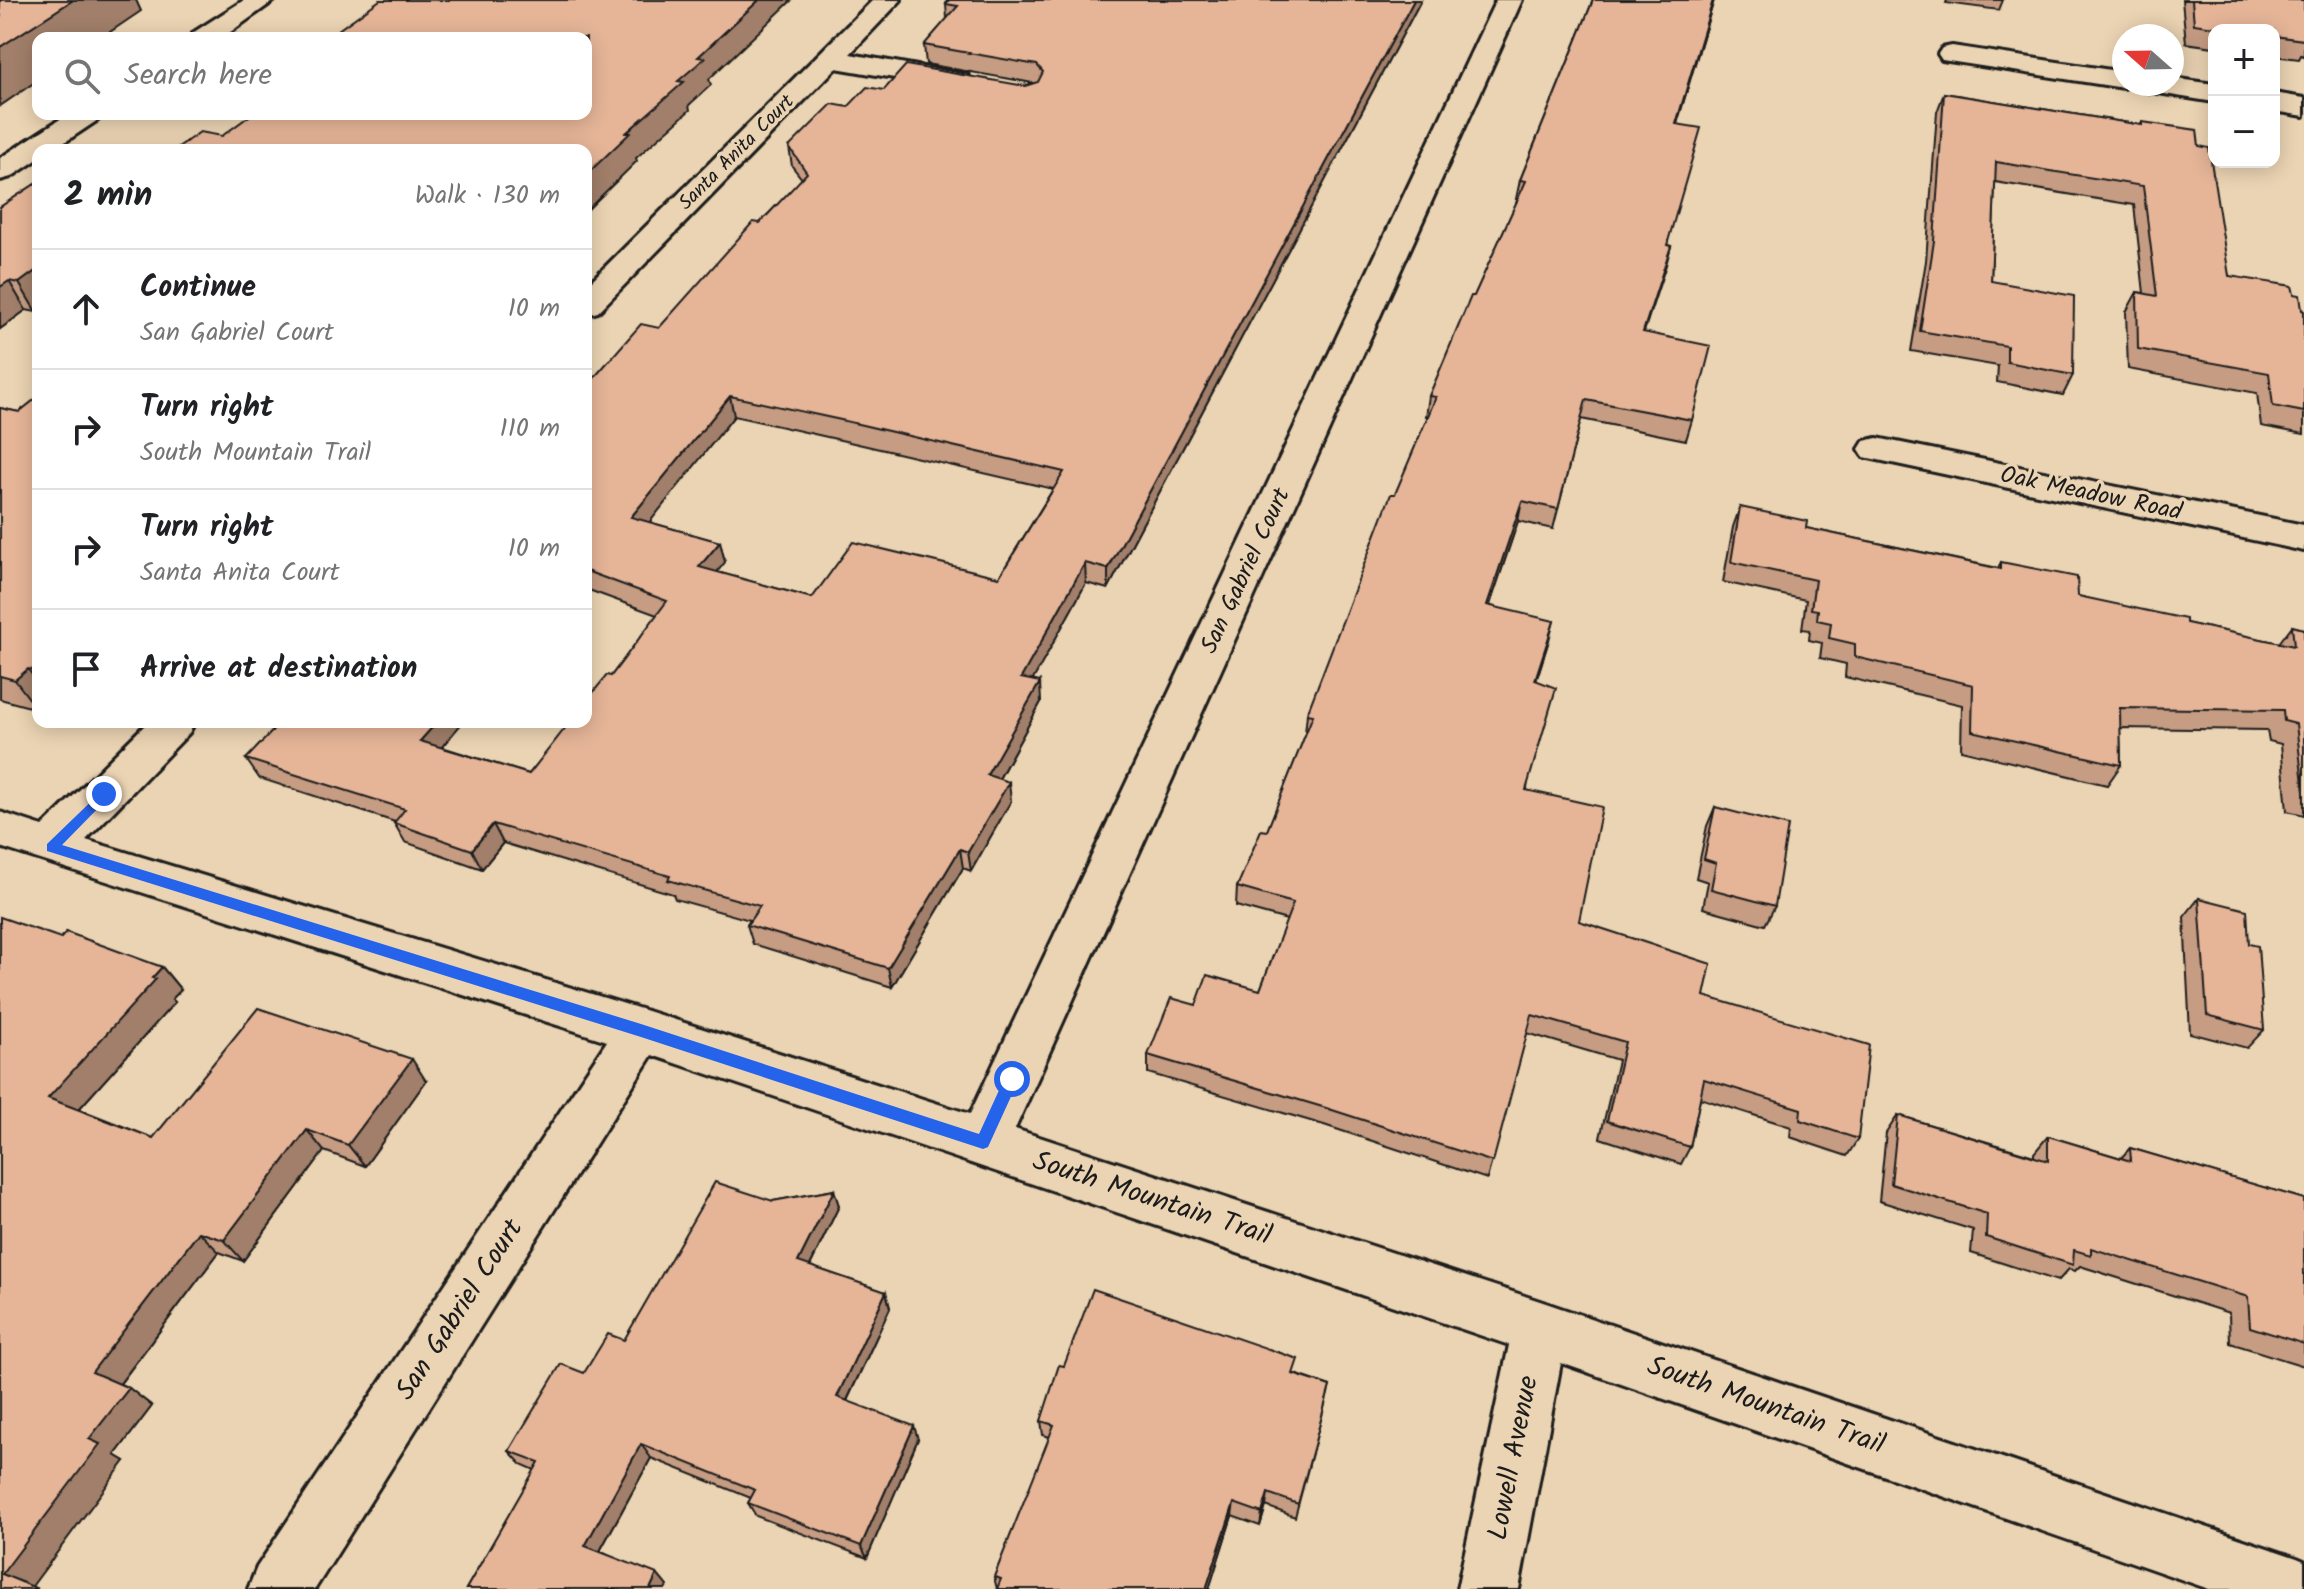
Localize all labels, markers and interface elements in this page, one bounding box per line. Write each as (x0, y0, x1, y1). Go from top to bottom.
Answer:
north arrow (2112, 24, 2184, 96)
map controls (2208, 24, 2280, 168)
button: + (2208, 24, 2280, 96)
search box (32, 32, 592, 120)
text: Search here (124, 52, 272, 100)
icon: search (60, 54, 104, 98)
street label: Santa Anita Court (671, 87, 803, 219)
button: − (2208, 96, 2280, 168)
text: 2 min (64, 169, 152, 223)
text: Walk · 130 m (415, 175, 560, 217)
text: Continue (140, 264, 256, 312)
icon: ahead (64, 287, 108, 331)
text: 10 m (508, 288, 560, 330)
text: San Gabriel Court (140, 312, 334, 354)
text: Turn right (140, 384, 273, 432)
icon: right (64, 407, 108, 451)
text: 110 m (500, 408, 560, 450)
text: South Mountain Trail (140, 432, 371, 474)
street label: Oak Meadow Road (1997, 456, 2186, 532)
street label: San Gabriel Court (1191, 481, 1302, 660)
text: Turn right (140, 504, 273, 552)
icon: right (64, 527, 108, 571)
text: 10 m (508, 528, 560, 570)
text: Santa Anita Court (140, 552, 340, 594)
text: Arrive at destination (140, 645, 417, 693)
icon: arrive (64, 647, 108, 691)
route end (86, 776, 122, 812)
route start (994, 1061, 1030, 1097)
street label: South Mountain Trail (1027, 1139, 1277, 1259)
street label: San Gabriel Court (384, 1209, 536, 1410)
street label: South Mountain Trail (1641, 1344, 1891, 1468)
street label: Lowell Avenue (1476, 1371, 1552, 1544)

